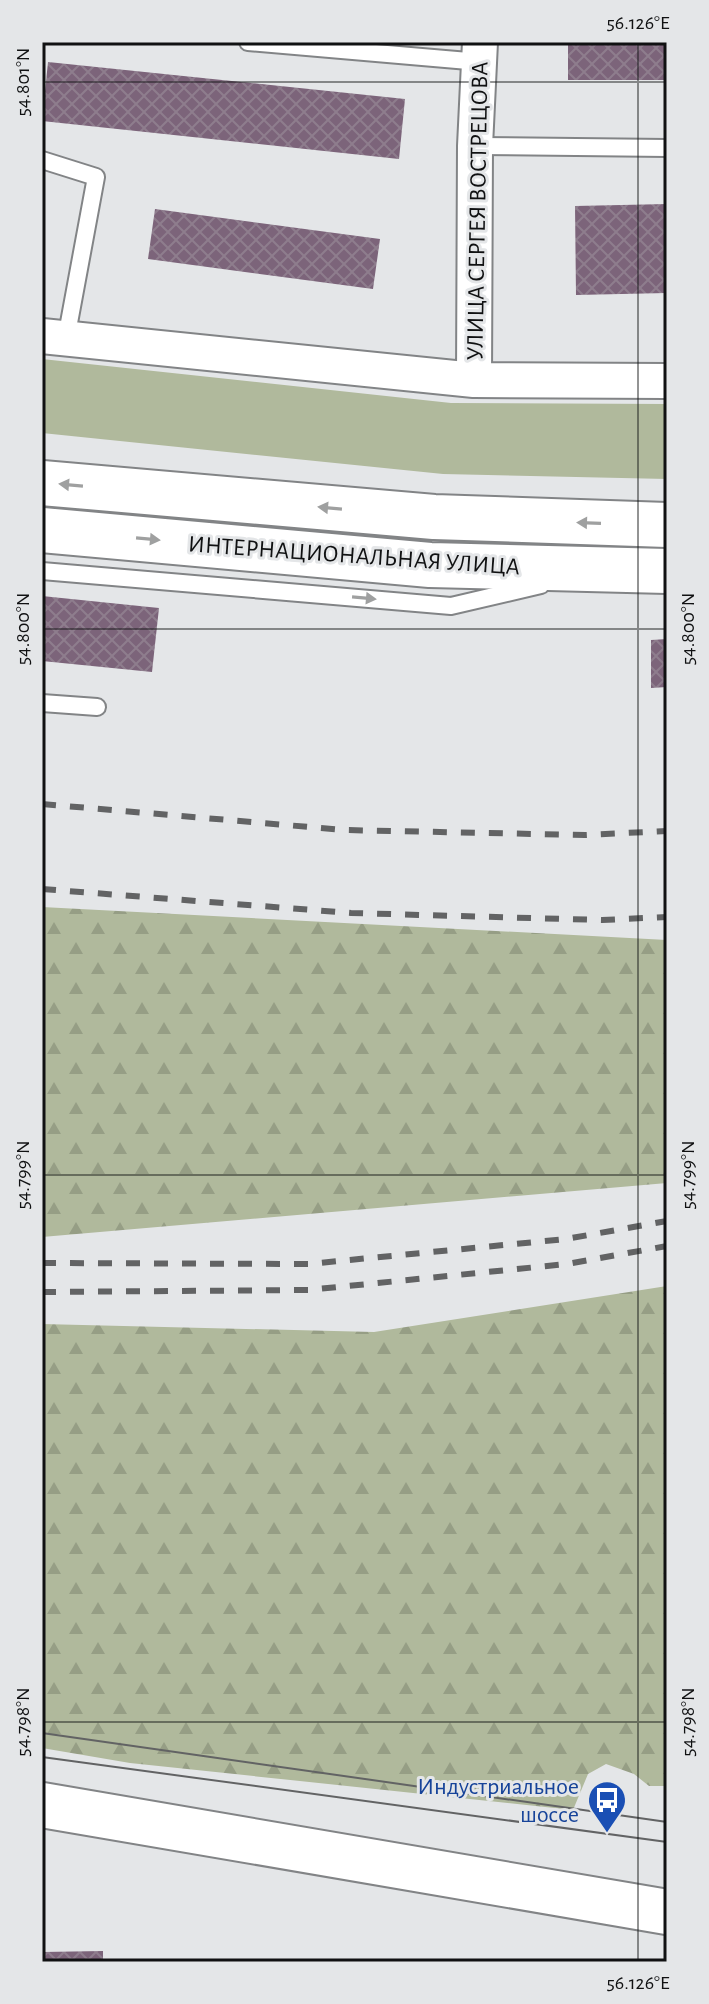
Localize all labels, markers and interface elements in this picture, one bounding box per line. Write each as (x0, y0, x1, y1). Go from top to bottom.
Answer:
text: 56.126°E (606, 13, 670, 33)
text: 54.801°N (13, 48, 33, 117)
street label: УЛИЦА СЕРГЕЯ ВОСТРЕЦОВА (463, 61, 493, 361)
one-way arrow (58, 478, 83, 491)
one-way arrow (317, 501, 342, 514)
one-way arrow (576, 516, 601, 529)
street label: ИНТЕРНАЦИОНАЛЬНАЯ УЛИЦА (187, 532, 521, 580)
one-way arrow (136, 533, 161, 546)
one-way arrow (352, 592, 377, 605)
text: 54.800°N (13, 593, 33, 665)
text: 54.800°N (678, 593, 698, 665)
text: 54.799°N (13, 1140, 33, 1210)
text: 54.799°N (678, 1140, 698, 1210)
text: 54.798°N (13, 1687, 33, 1757)
text: 54.798°N (678, 1687, 698, 1757)
place label: Индустриальное шоссе (417, 1775, 579, 1827)
bus stop icon: Индустриальное шоссе (586, 1779, 628, 1834)
text: 56.126°E (606, 1973, 670, 1993)

